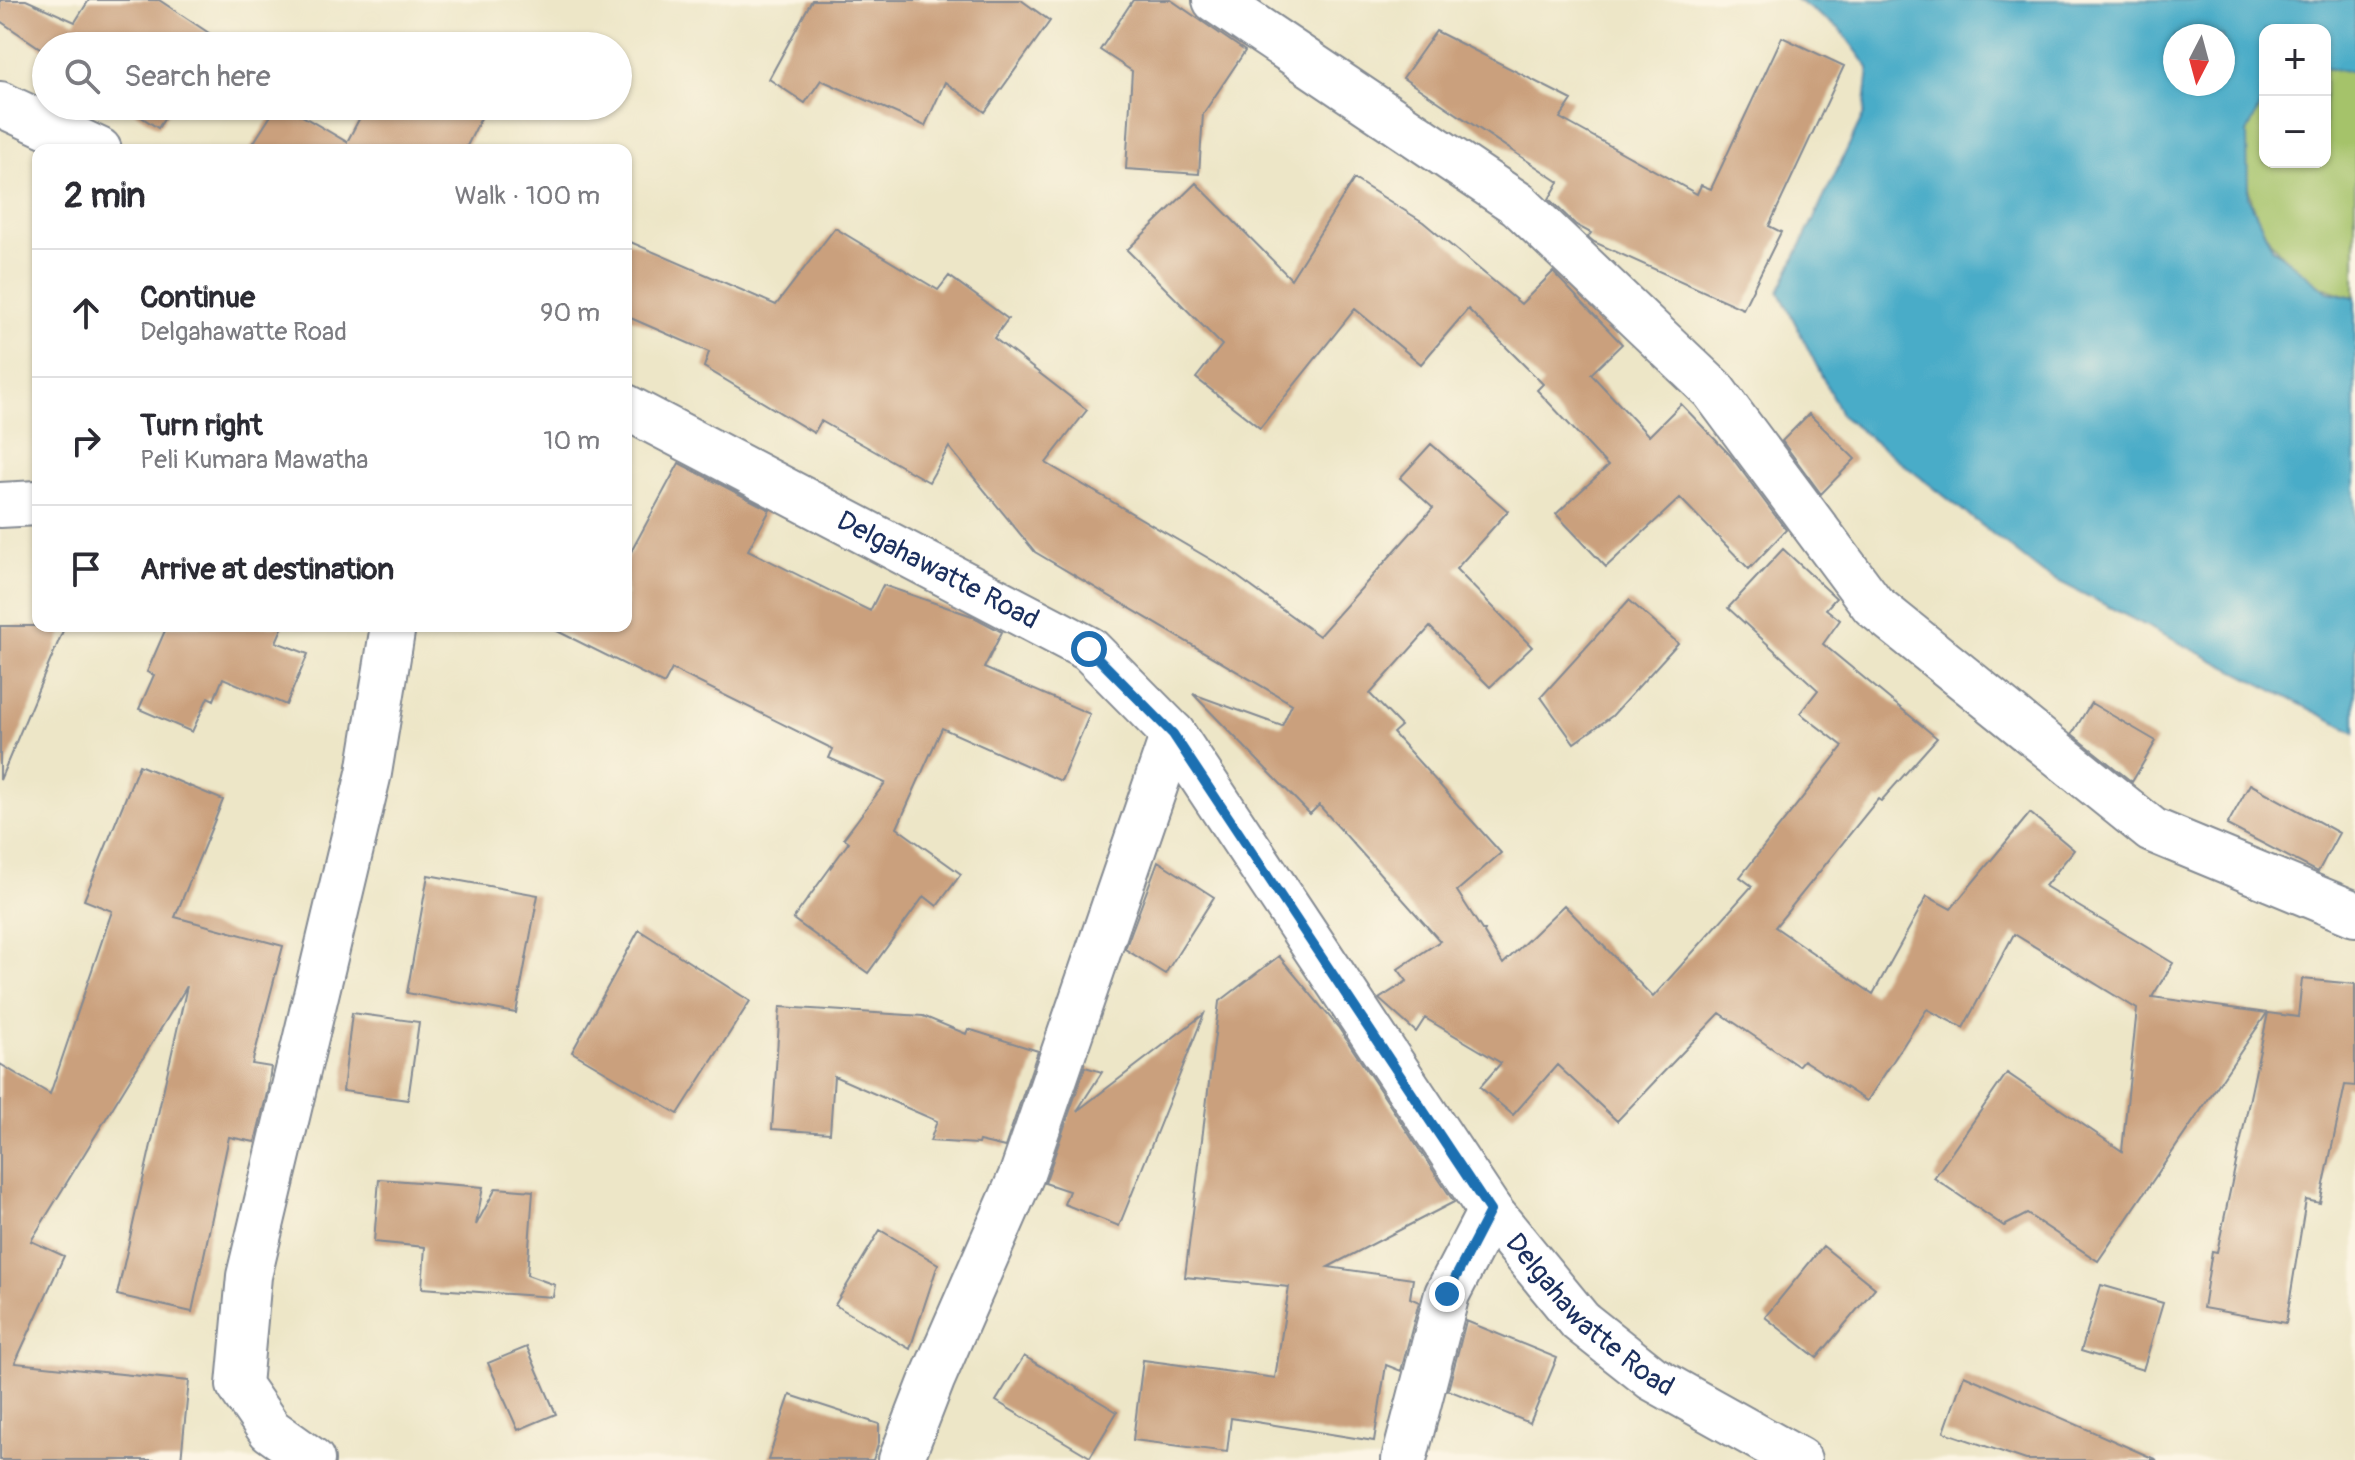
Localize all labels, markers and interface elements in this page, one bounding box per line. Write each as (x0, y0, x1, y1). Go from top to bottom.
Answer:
north arrow (2163, 24, 2235, 96)
map controls (2259, 24, 2331, 168)
button: + (2259, 24, 2331, 96)
search box (32, 32, 632, 120)
icon: search (60, 54, 104, 98)
text: Search here (124, 58, 271, 95)
button: − (2259, 96, 2331, 168)
text: 2 min (64, 175, 146, 218)
text: Walk · 100 m (455, 180, 600, 212)
text: Continue (140, 279, 255, 316)
icon: ahead (64, 291, 108, 335)
text: 90 m (540, 297, 600, 329)
text: Delgahawatte Road (140, 316, 347, 348)
text: Turn right (140, 407, 263, 444)
icon: right (64, 419, 108, 463)
text: 10 m (543, 425, 600, 457)
text: Peli Kumara Mawatha (140, 444, 368, 476)
street label: Delgahawatte Road (831, 503, 1045, 637)
icon: arrive (64, 547, 108, 591)
text: Arrive at destination (140, 551, 394, 588)
route start (1071, 631, 1107, 667)
street label: Delgahawatte Road (1498, 1226, 1680, 1404)
route end (1429, 1276, 1465, 1312)

